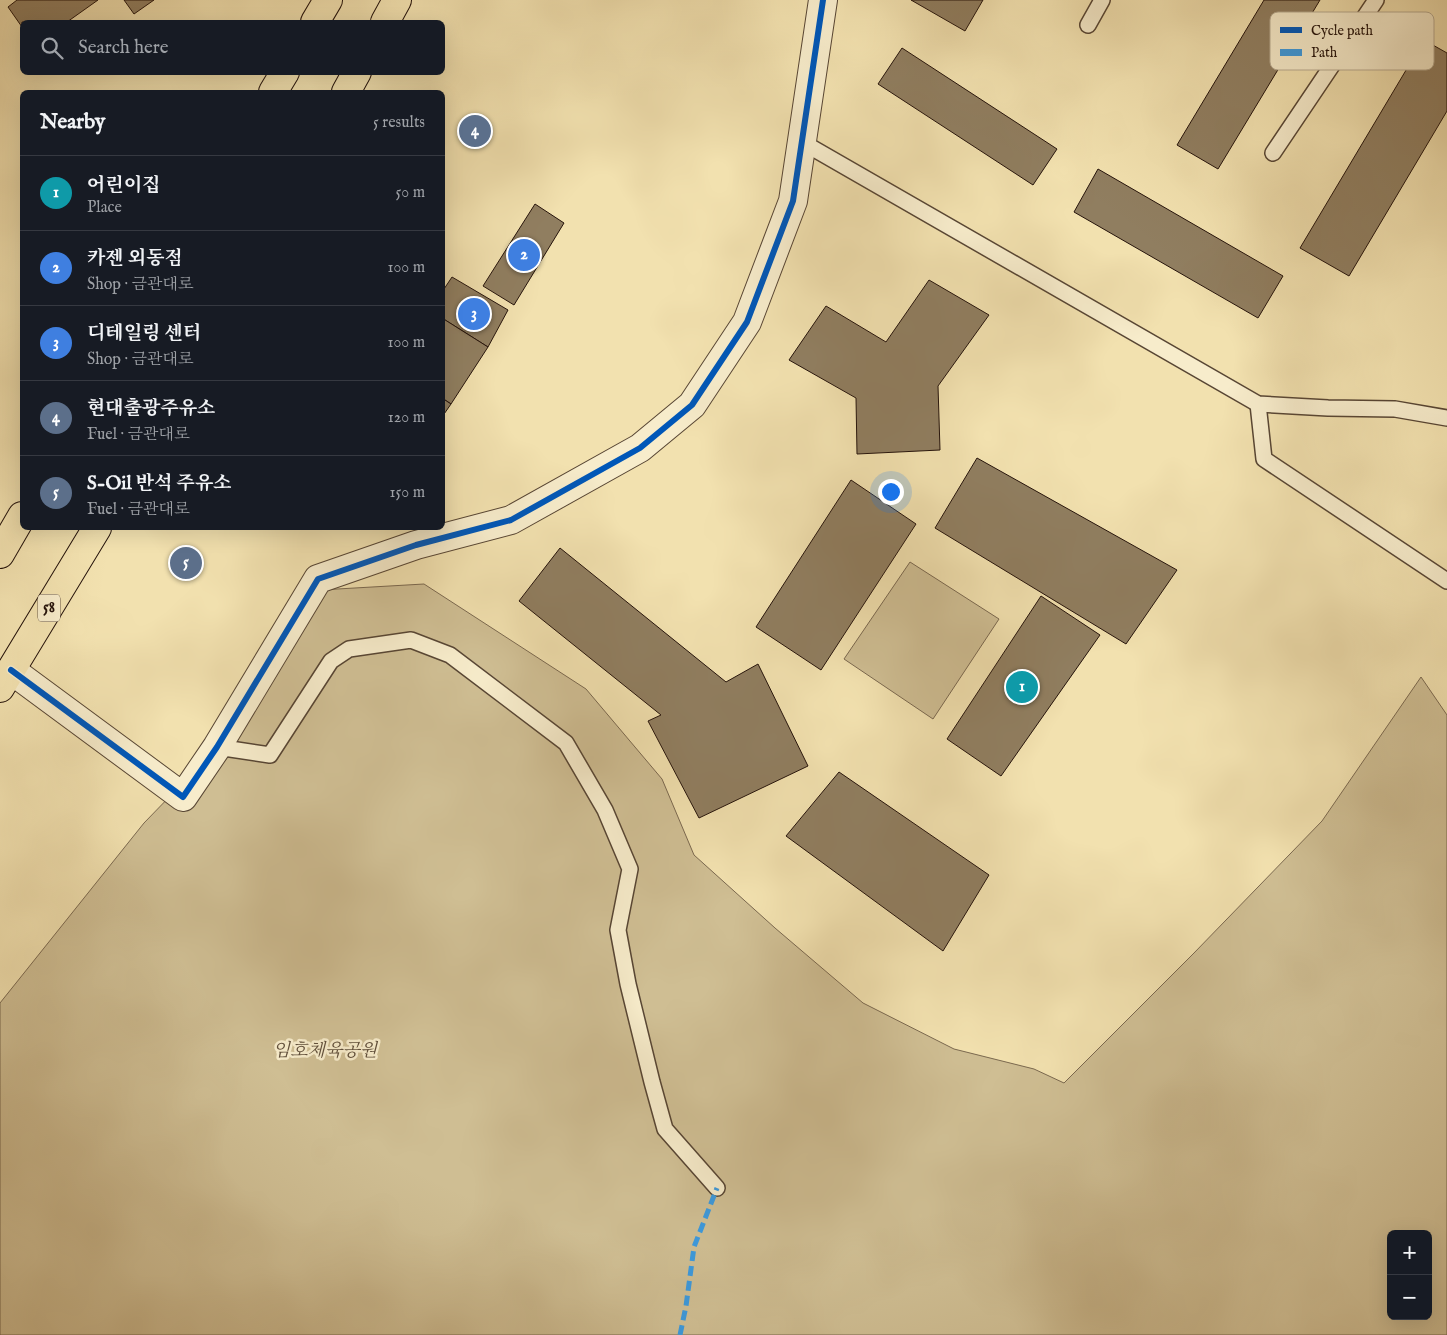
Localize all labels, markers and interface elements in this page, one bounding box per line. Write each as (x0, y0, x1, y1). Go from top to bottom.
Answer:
legend (1270, 12, 1434, 70)
search box (20, 20, 445, 75)
text: Cycle path (1311, 22, 1373, 40)
icon: search (38, 34, 66, 62)
text: Search here (78, 36, 169, 60)
text: Path (1311, 44, 1338, 62)
text: Nearby (40, 109, 105, 136)
pin: 4 (459, 112, 491, 150)
text: 5 results (373, 113, 425, 133)
text: 어린이집 (87, 174, 160, 198)
text: 1 (53, 183, 59, 203)
text: 50 m (396, 183, 425, 203)
text: Place (87, 198, 122, 218)
pin: 2 (508, 236, 540, 274)
text: 카젠 외동점 (87, 247, 183, 271)
text: 2 (52, 258, 60, 278)
text: 100 m (388, 258, 425, 278)
text: Shop · 금관대로 (87, 275, 193, 295)
pin: 3 (458, 295, 490, 333)
text: 디테일링 센터 (87, 322, 201, 346)
text: 3 (53, 333, 59, 353)
text: 100 m (388, 333, 425, 353)
text: Shop · 금관대로 (87, 350, 193, 370)
text: 현대출광주유소 (87, 397, 215, 421)
text: 4 (52, 408, 60, 428)
text: 120 m (388, 408, 425, 428)
text: Fuel · 금관대로 (87, 425, 189, 445)
text: S-Oil 반석 주유소 (87, 472, 232, 496)
your location (878, 479, 904, 505)
text: 5 (53, 483, 59, 503)
text: 150 m (390, 483, 425, 503)
text: Fuel · 금관대로 (87, 500, 189, 520)
pin: 5 (170, 544, 202, 582)
road number: 58 (38, 594, 60, 622)
pin: 1 (1006, 668, 1038, 706)
park label: 임호체육공원 (273, 1040, 379, 1063)
map controls (1387, 1230, 1432, 1320)
button: + (1387, 1230, 1432, 1275)
button: − (1387, 1275, 1432, 1320)

